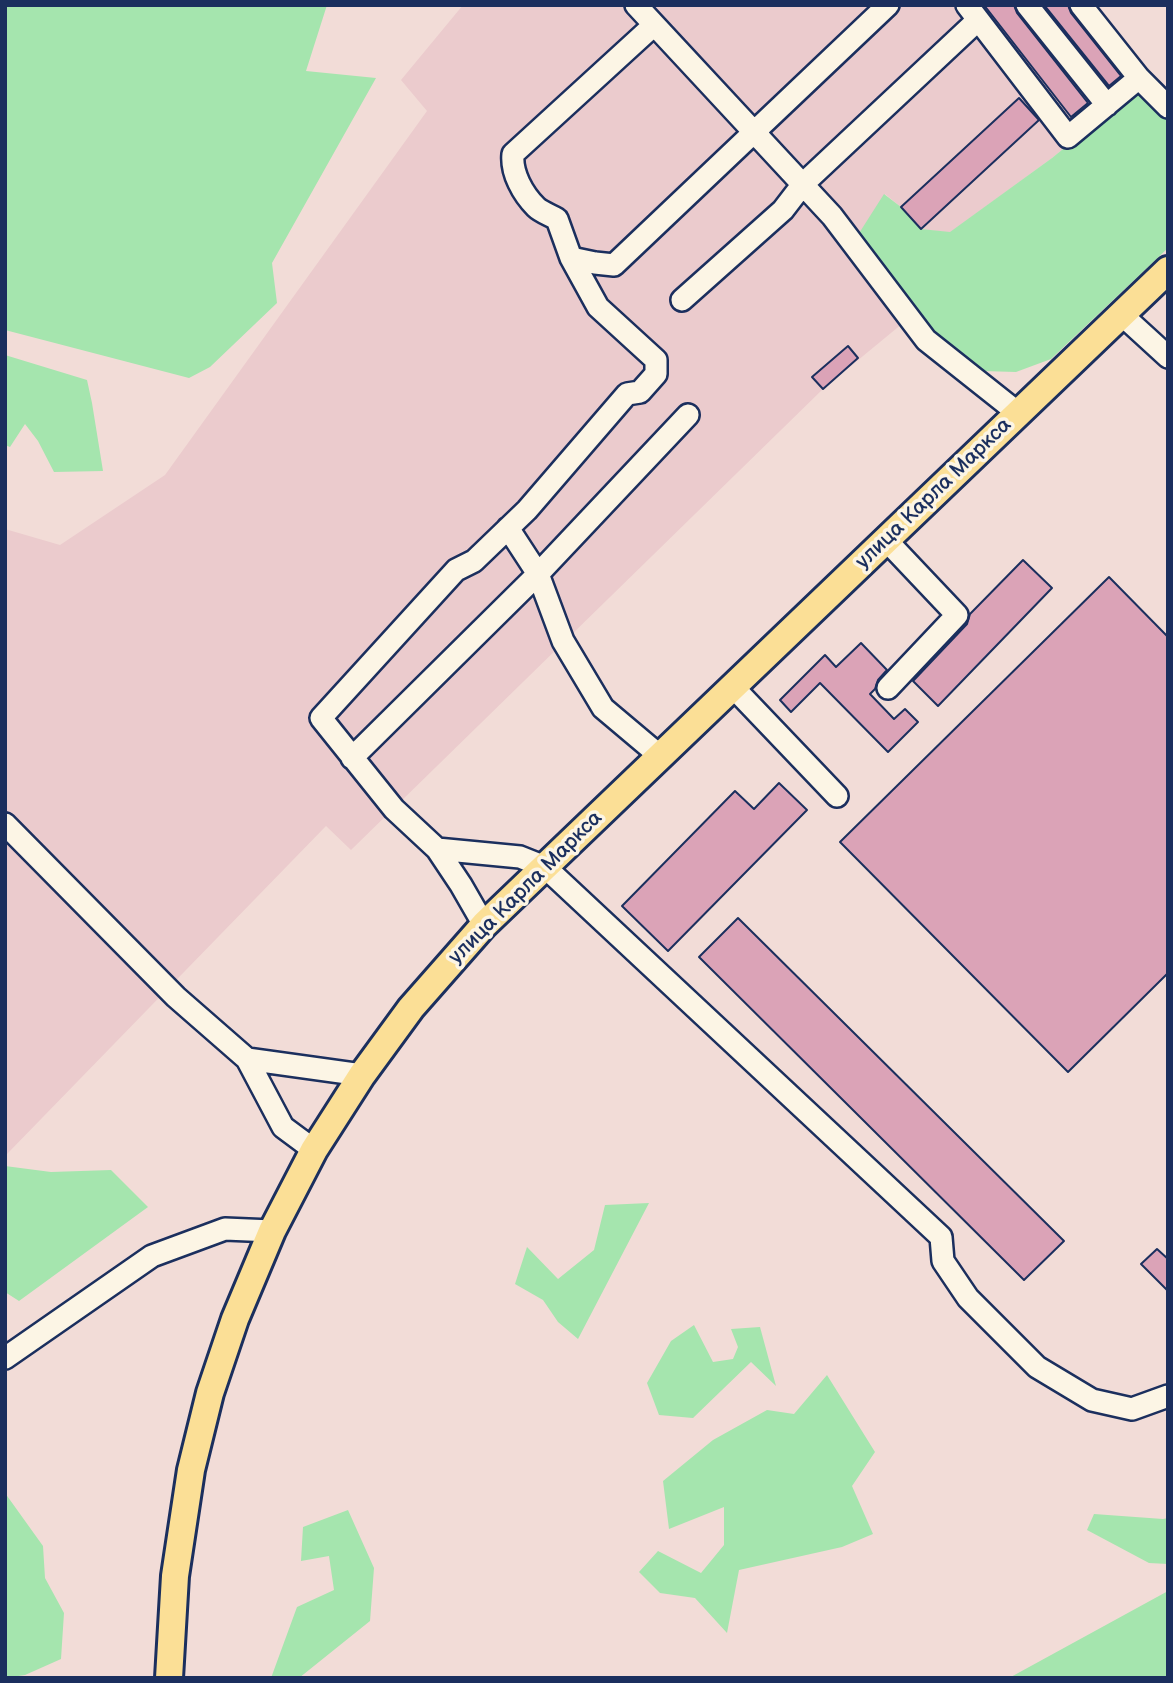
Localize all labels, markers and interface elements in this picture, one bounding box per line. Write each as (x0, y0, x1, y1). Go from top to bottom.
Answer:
street label: улица Карла Маркса (851, 413, 1017, 575)
street label: улица Карла Маркса (444, 806, 608, 970)

